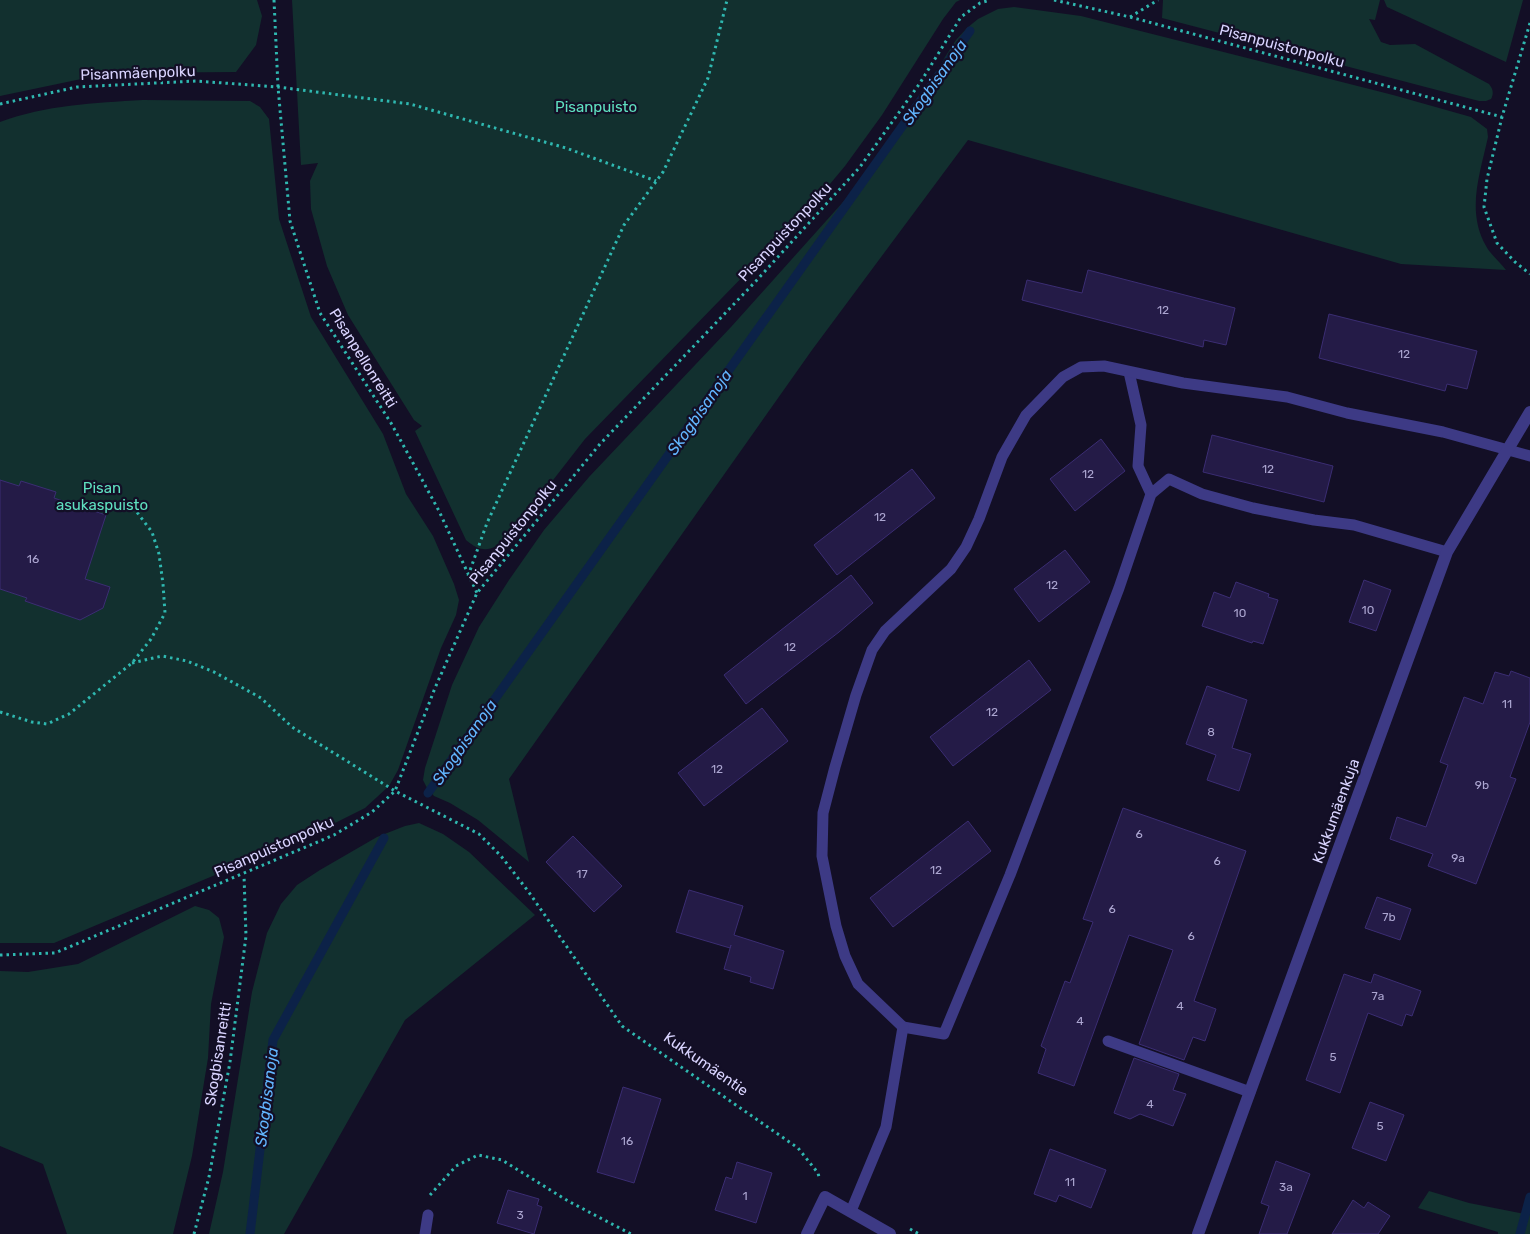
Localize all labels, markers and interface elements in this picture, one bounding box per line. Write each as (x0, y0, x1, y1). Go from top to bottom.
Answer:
street label: Pisanpuistonpolku (1217, 21, 1347, 71)
water label: Skogbisanoja (898, 36, 971, 129)
street label: Pisanmäenpolku (80, 62, 196, 84)
park label: Pisanpuisto (555, 98, 637, 116)
street label: Pisanpuistonpolku (734, 179, 836, 285)
house number: 12 (1157, 303, 1169, 317)
street label: Pisanpellonreitti (325, 305, 401, 411)
house number: 12 (1398, 347, 1410, 361)
water label: Skogbisanoja (663, 366, 736, 459)
house number: 12 (1262, 462, 1274, 476)
house number: 12 (1082, 467, 1094, 481)
street label: Pisanpuistonpolku (465, 476, 561, 588)
park label: Pisan asukaspuisto (56, 479, 148, 514)
house number: 12 (874, 510, 886, 524)
house number: 16 (27, 552, 39, 566)
house number: 12 (1046, 578, 1058, 592)
house number: 10 (1362, 603, 1374, 617)
house number: 10 (1234, 606, 1246, 620)
house number: 12 (784, 640, 796, 654)
water label: Skogbisanoja (428, 696, 501, 789)
house number: 11 (1502, 697, 1512, 711)
house number: 12 (986, 705, 998, 719)
house number: 8 (1207, 725, 1215, 739)
street label: Kukkumäenkuja (1309, 756, 1363, 866)
house number: 12 (711, 762, 723, 776)
house number: 9b (1475, 778, 1489, 792)
street label: Pisanpuistonpolku (211, 813, 337, 881)
house number: 6 (1135, 827, 1143, 841)
house number: 9a (1451, 851, 1465, 865)
house number: 6 (1213, 854, 1221, 868)
house number: 12 (930, 863, 942, 877)
house number: 17 (576, 867, 588, 881)
house number: 6 (1108, 902, 1116, 916)
house number: 7b (1382, 910, 1396, 924)
house number: 6 (1187, 929, 1195, 943)
house number: 7a (1372, 989, 1384, 1003)
house number: 4 (1176, 999, 1184, 1013)
street label: Skogbisanreitti (201, 1001, 235, 1107)
house number: 4 (1076, 1014, 1084, 1028)
street label: Kukkumäentie (660, 1028, 752, 1100)
water label: Skogbisanoja (251, 1046, 282, 1148)
house number: 5 (1329, 1050, 1337, 1064)
house number: 4 (1146, 1097, 1154, 1111)
house number: 5 (1376, 1119, 1384, 1133)
house number: 16 (621, 1134, 633, 1148)
house number: 11 (1065, 1175, 1075, 1189)
house number: 3a (1279, 1180, 1293, 1194)
house number: 1 (742, 1189, 748, 1203)
house number: 3 (516, 1208, 524, 1222)

